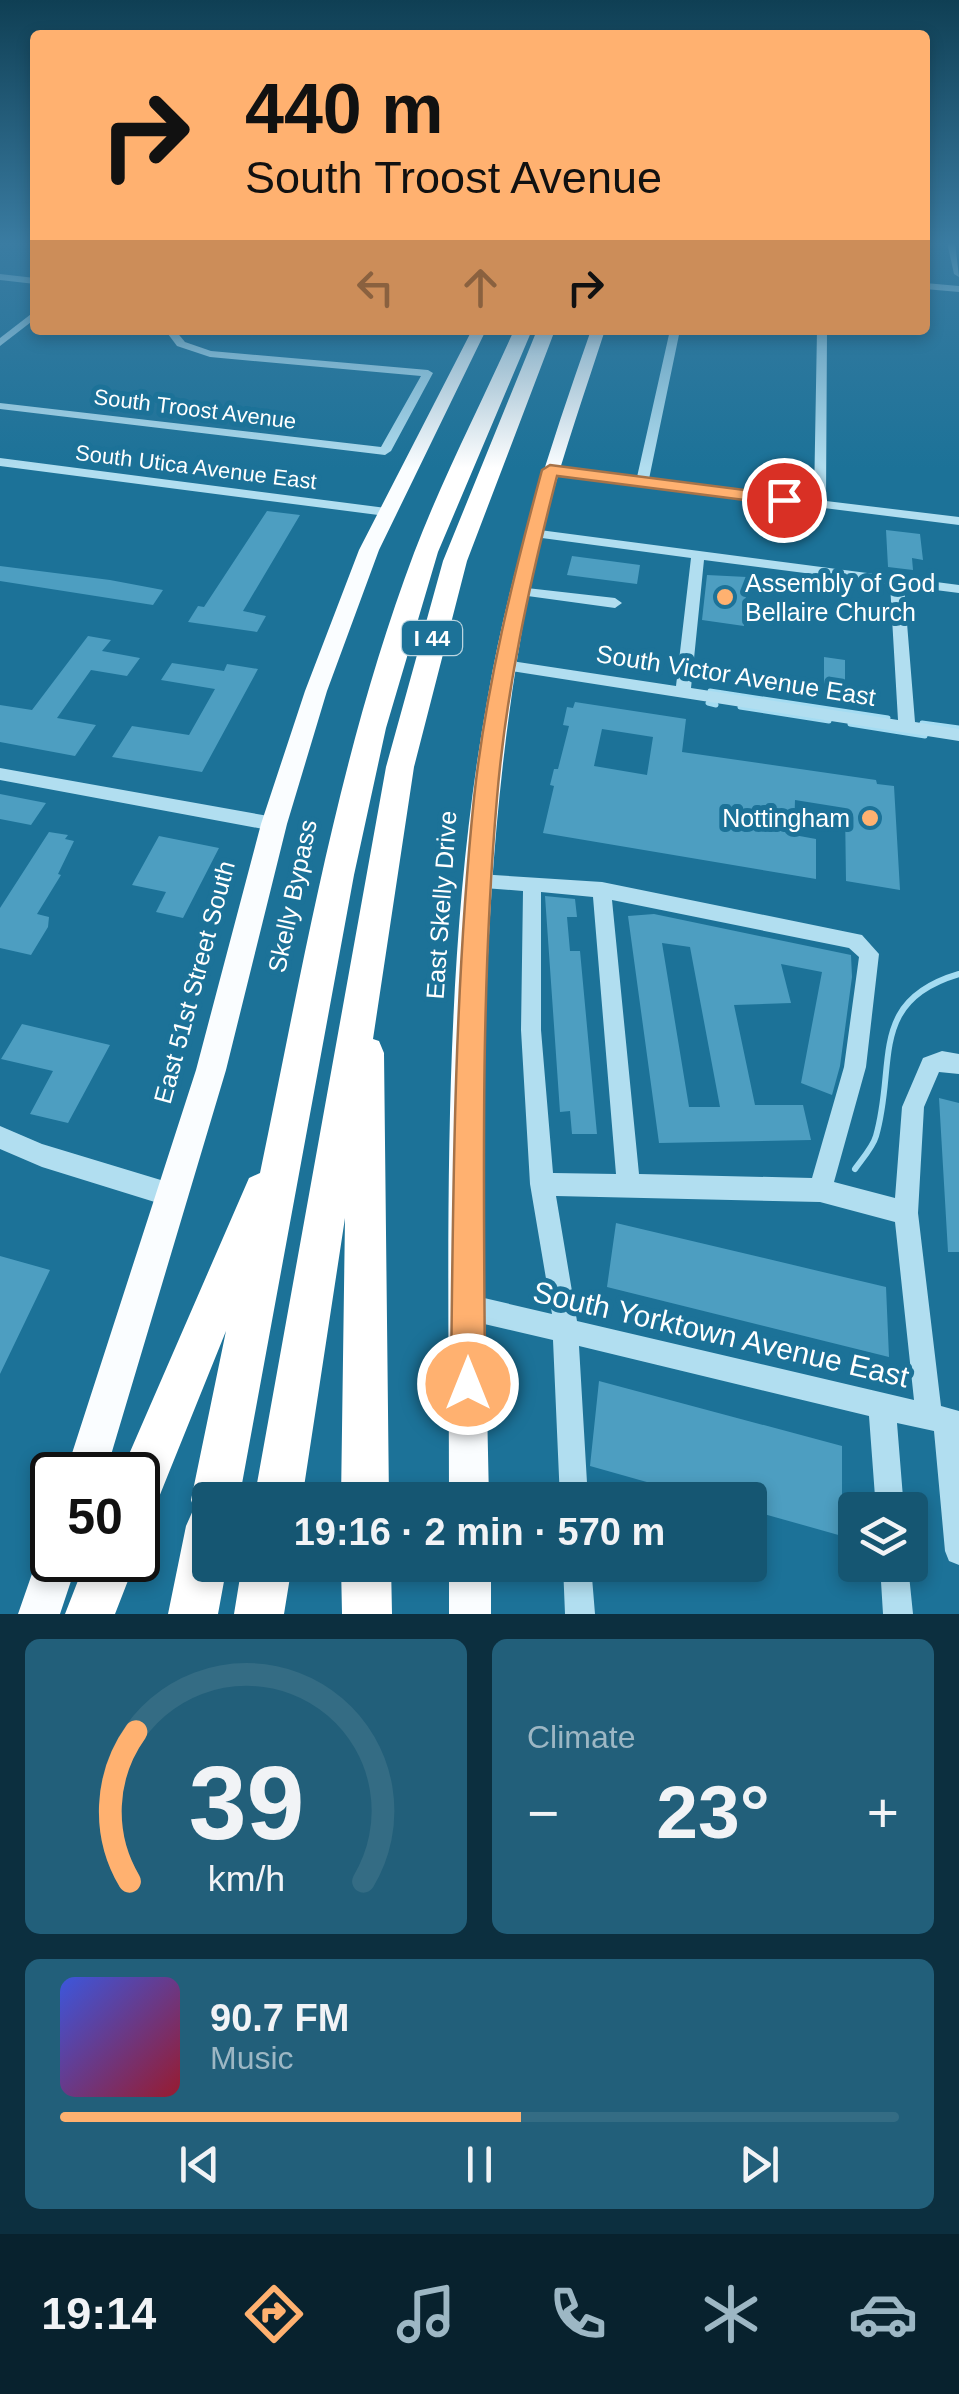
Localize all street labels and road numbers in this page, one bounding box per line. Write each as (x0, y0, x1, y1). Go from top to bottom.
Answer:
street label: South Troost Avenue (92, 384, 298, 434)
street label: South Utica Avenue East (74, 440, 318, 494)
road number: I 44 (402, 621, 462, 655)
street label: South Victor Avenue East (594, 639, 878, 711)
street label: East Skelly Drive (420, 810, 462, 1000)
street label: Skelly Bypass (262, 817, 322, 975)
street label: East 51st Street South (148, 858, 240, 1106)
street label: South Yorktown Avenue East (530, 1275, 913, 1393)

